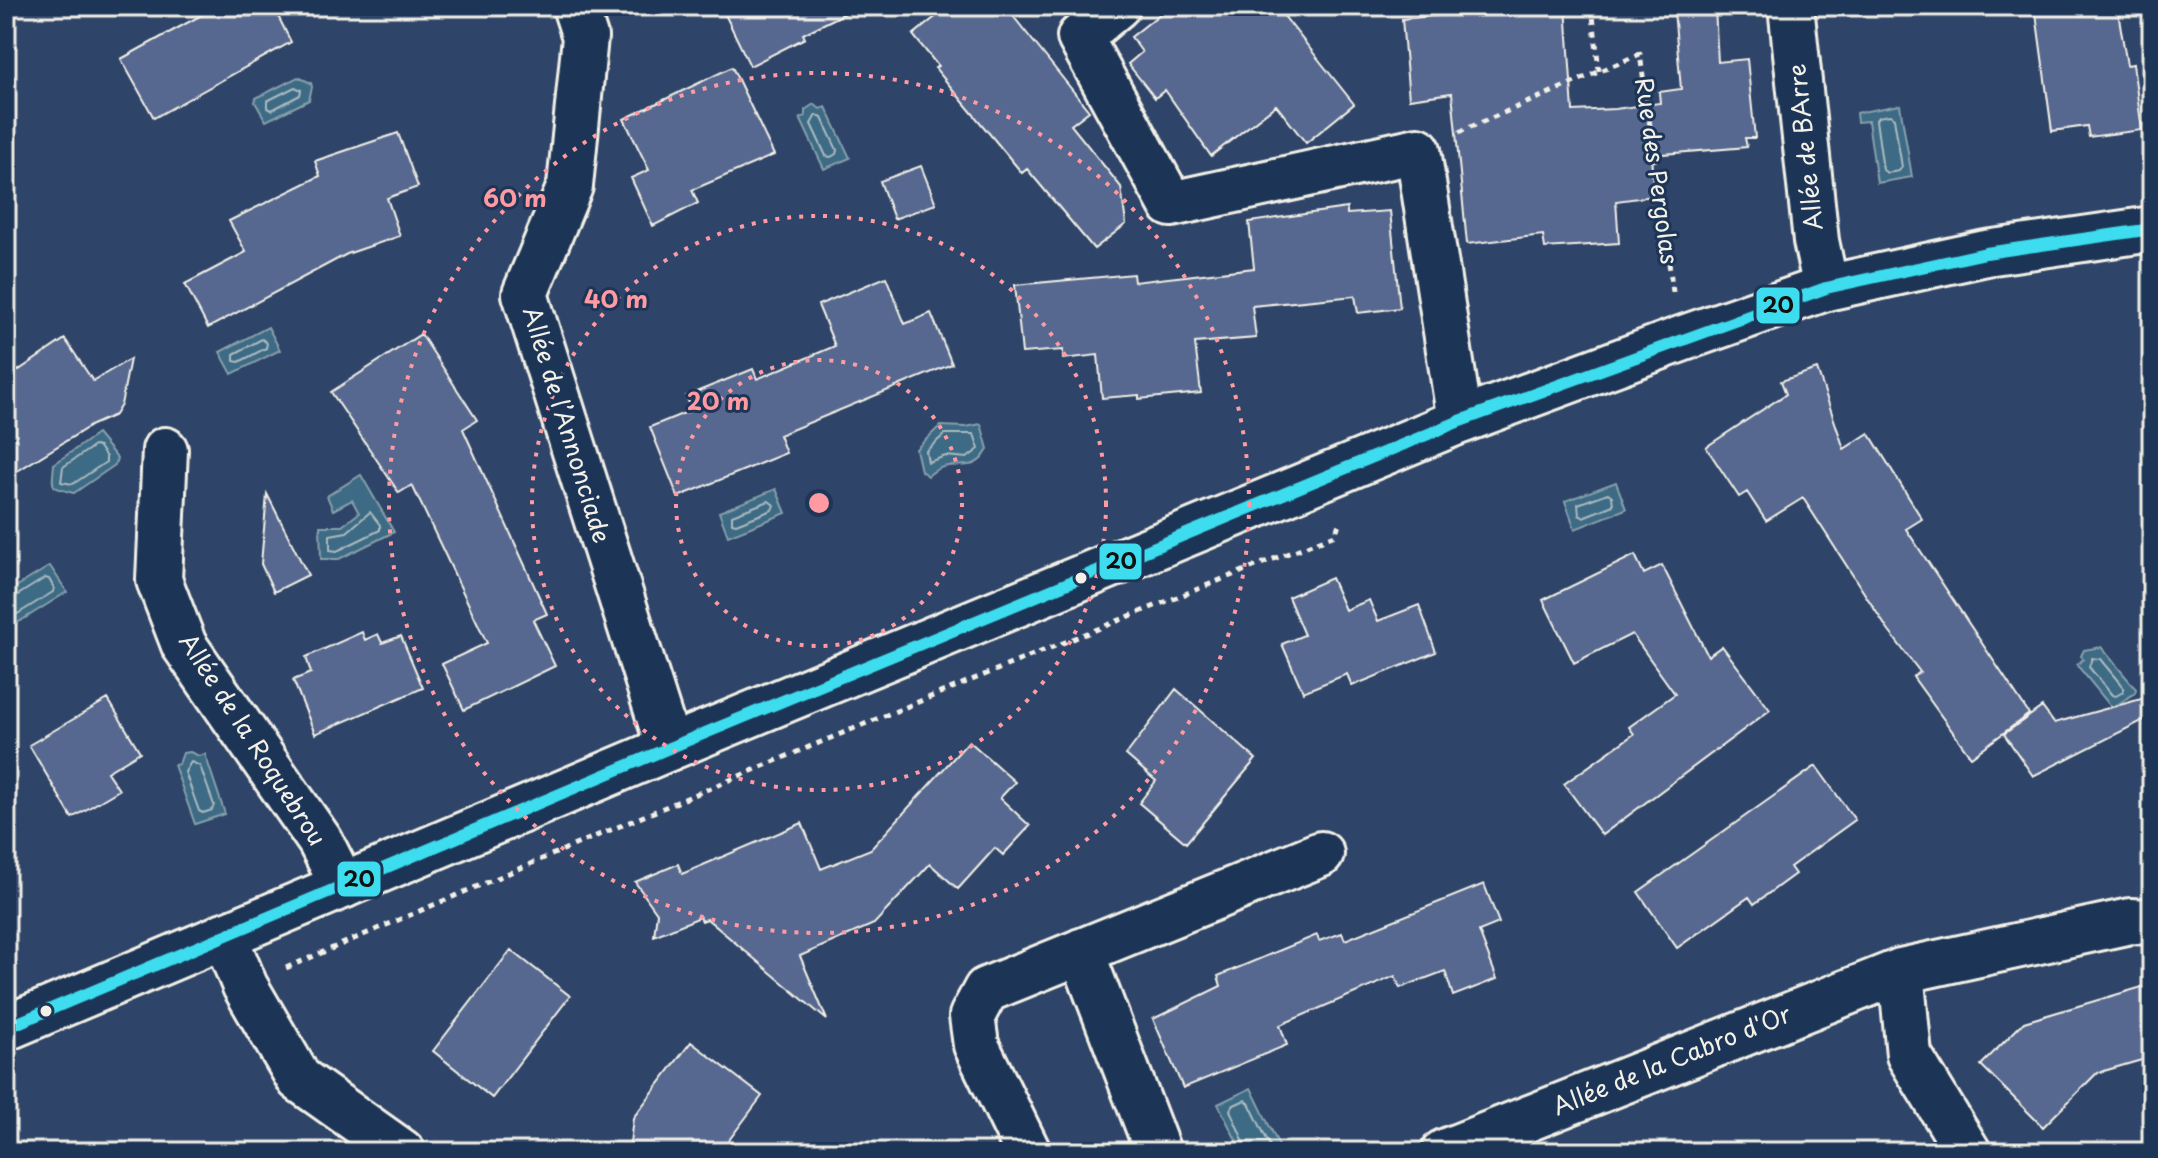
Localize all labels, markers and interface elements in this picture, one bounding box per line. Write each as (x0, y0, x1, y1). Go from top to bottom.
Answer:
street label: Allée de BArre (1777, 62, 1831, 232)
street label: Rue des Pergolas (1627, 75, 1689, 267)
text: 60 m (483, 179, 547, 215)
text: 40 m (584, 280, 648, 316)
line badge: 20 (1755, 286, 1801, 325)
text: 20 (1762, 287, 1794, 320)
street label: Allée de l’Annonciade (515, 302, 621, 547)
text: 20 m (687, 382, 749, 418)
centre of rings (805, 489, 833, 517)
line badge: 20 (1098, 542, 1143, 581)
text: 20 (1105, 543, 1137, 576)
unlabelled marker (1073, 570, 1089, 586)
street label: Allée de la Roquebrou (171, 625, 336, 852)
line badge: 20 (336, 860, 382, 898)
text: 20 (343, 861, 375, 894)
street label: Allée de la Cabro d'Or (1547, 995, 1796, 1123)
unlabelled marker (38, 1003, 54, 1019)

